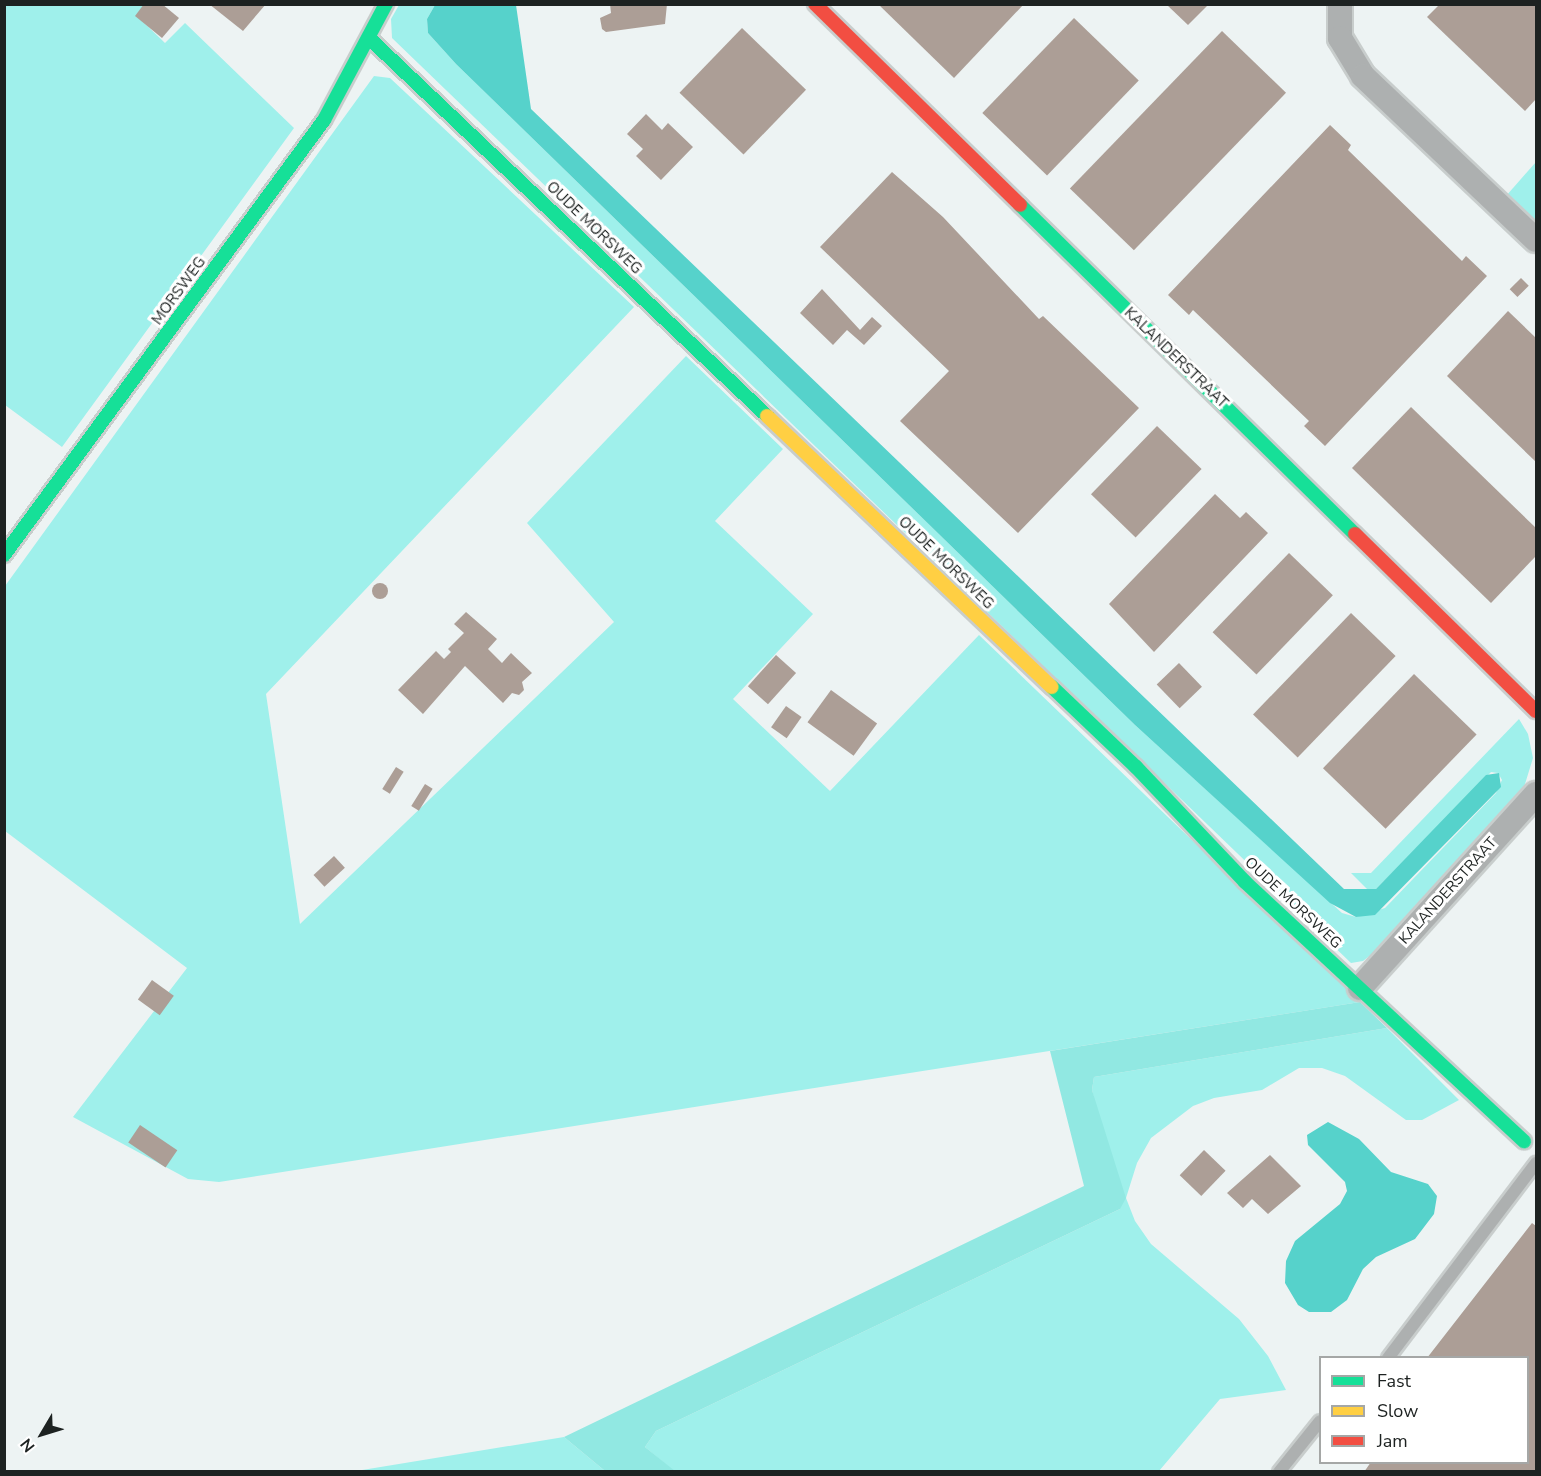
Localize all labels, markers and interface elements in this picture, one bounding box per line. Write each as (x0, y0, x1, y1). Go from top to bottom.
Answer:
street label: OUDE MORSWEG (543, 178, 645, 278)
street label: MORSWEG (148, 254, 210, 328)
street label: KALANDERSTRAAT (1120, 304, 1232, 412)
street label: OUDE MORSWEG (895, 513, 997, 613)
street label: KALANDERSTRAAT (1395, 834, 1501, 948)
street label: OUDE MORSWEG (1241, 854, 1345, 952)
legend (1319, 1356, 1529, 1464)
text: Fast (1377, 1369, 1411, 1393)
text: Slow (1377, 1399, 1418, 1423)
north arrow (12, 1404, 72, 1464)
text: Jam (1377, 1429, 1408, 1453)
text: N (15, 1434, 40, 1457)

